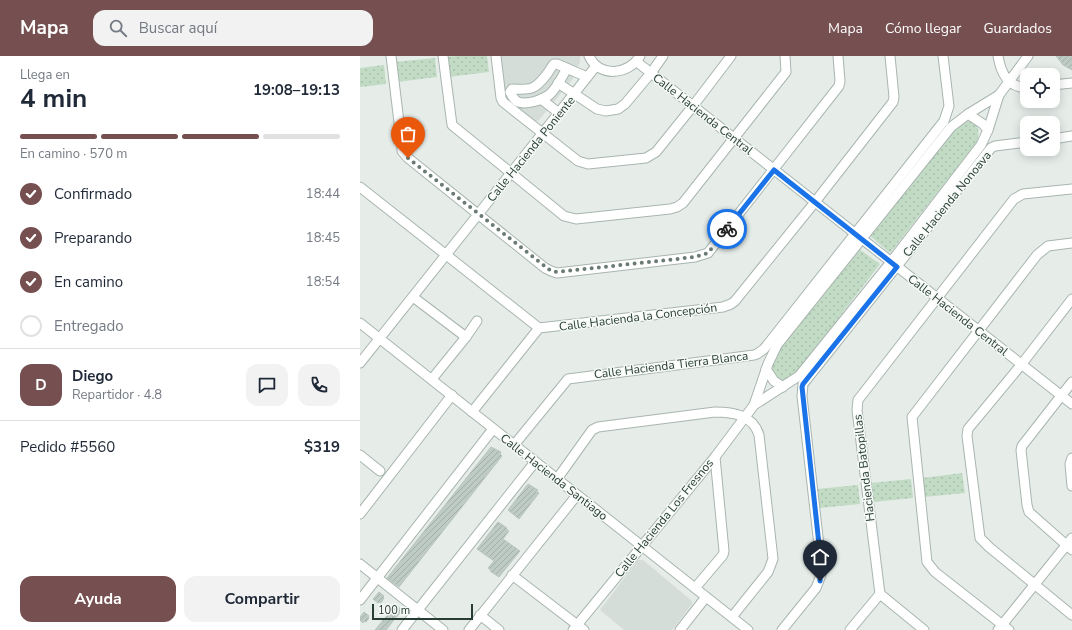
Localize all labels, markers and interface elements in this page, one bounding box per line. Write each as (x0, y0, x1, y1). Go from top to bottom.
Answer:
search box (93, 10, 373, 46)
text: Mapa (20, 15, 69, 41)
icon: search (107, 17, 129, 39)
text: Buscar aquí (139, 18, 217, 38)
text: Mapa (828, 19, 863, 38)
text: Cómo llegar (885, 19, 961, 38)
text: Guardados (983, 19, 1052, 38)
text: Llega en (20, 66, 70, 84)
map controls (1020, 68, 1060, 156)
button: locate (1020, 68, 1060, 108)
street label: Calle Hacienda Central (649, 70, 757, 159)
text: 19:08–19:13 (253, 80, 340, 100)
text: 4 min (20, 81, 87, 116)
street label: Calle Hacienda Poniente (483, 93, 579, 205)
button: layers (1020, 116, 1060, 156)
pin (391, 117, 425, 158)
icon: bag (397, 123, 419, 145)
text: En camino · 570 m (20, 145, 127, 163)
street label: Calle Hacienda Nonoava (899, 148, 995, 260)
icon: check (20, 183, 42, 205)
text: Confirmado (54, 184, 132, 204)
text: 18:44 (306, 185, 340, 203)
courier (707, 209, 747, 249)
icon: bike (716, 218, 738, 240)
icon: check (20, 227, 42, 249)
text: Preparando (54, 228, 132, 248)
text: 18:45 (306, 229, 340, 247)
icon: check (20, 271, 42, 293)
street label: Calle Hacienda Central (904, 271, 1012, 360)
text: En camino (54, 272, 123, 292)
text: 18:54 (306, 273, 340, 291)
street label: Calle Hacienda la Concepción (558, 299, 718, 335)
text: Entregado (54, 316, 124, 336)
street label: Calle Hacienda Tierra Blanca (593, 348, 749, 382)
button: chat (246, 364, 288, 406)
button: phone (298, 364, 340, 406)
text: Diego (72, 366, 113, 386)
text: D (35, 375, 47, 395)
text: Repartidor · 4.8 (72, 386, 162, 404)
street label: Hacienda Batopillas (849, 413, 879, 522)
street label: Calle Hacienda Santiago (497, 430, 611, 524)
text: Pedido #5560 (20, 437, 115, 457)
text: $319 (304, 437, 340, 457)
street label: Calle Hacienda Los Fresnos (611, 455, 717, 581)
pin (803, 540, 837, 581)
icon: home (809, 546, 831, 568)
button: Ayuda (20, 576, 176, 622)
button: Compartir (184, 576, 340, 622)
scale bar (372, 602, 473, 621)
text: 100 m (378, 603, 410, 618)

